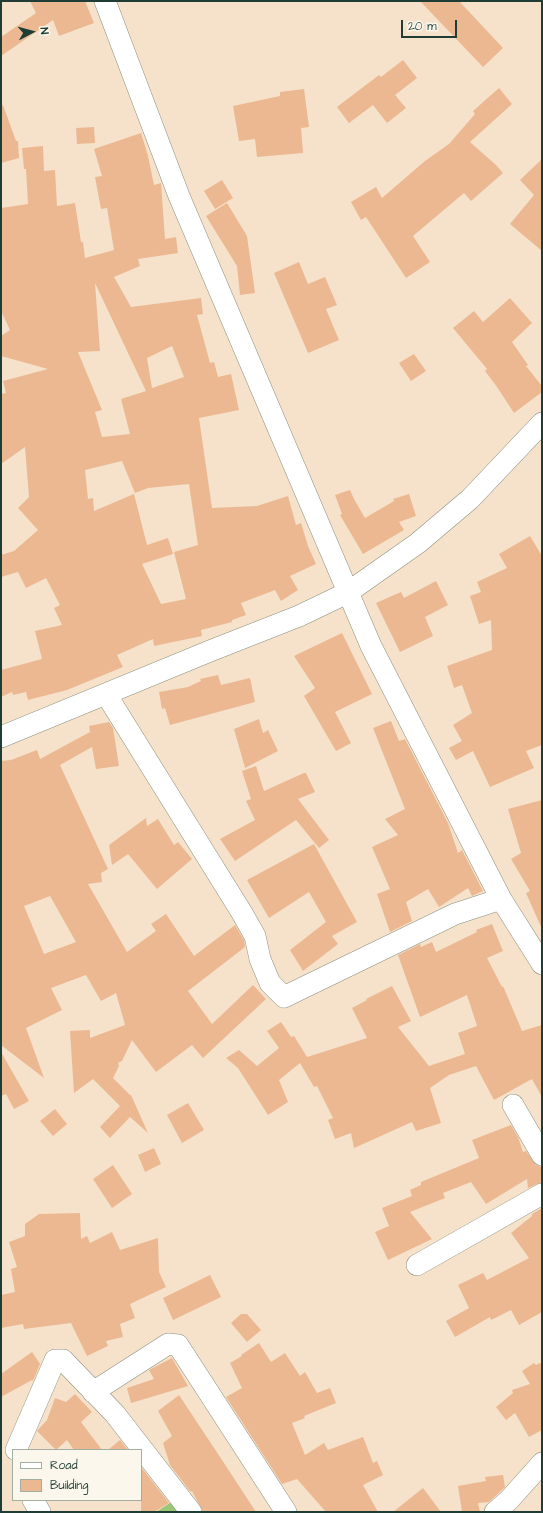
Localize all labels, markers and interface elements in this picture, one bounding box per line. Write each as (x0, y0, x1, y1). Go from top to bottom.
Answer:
north arrow (12, 12, 52, 52)
scale bar (403, 12, 459, 38)
text: 20 m (408, 18, 437, 35)
text: N (37, 26, 52, 35)
legend (12, 1449, 142, 1501)
text: Road (50, 1457, 78, 1474)
text: Building (50, 1477, 88, 1494)

